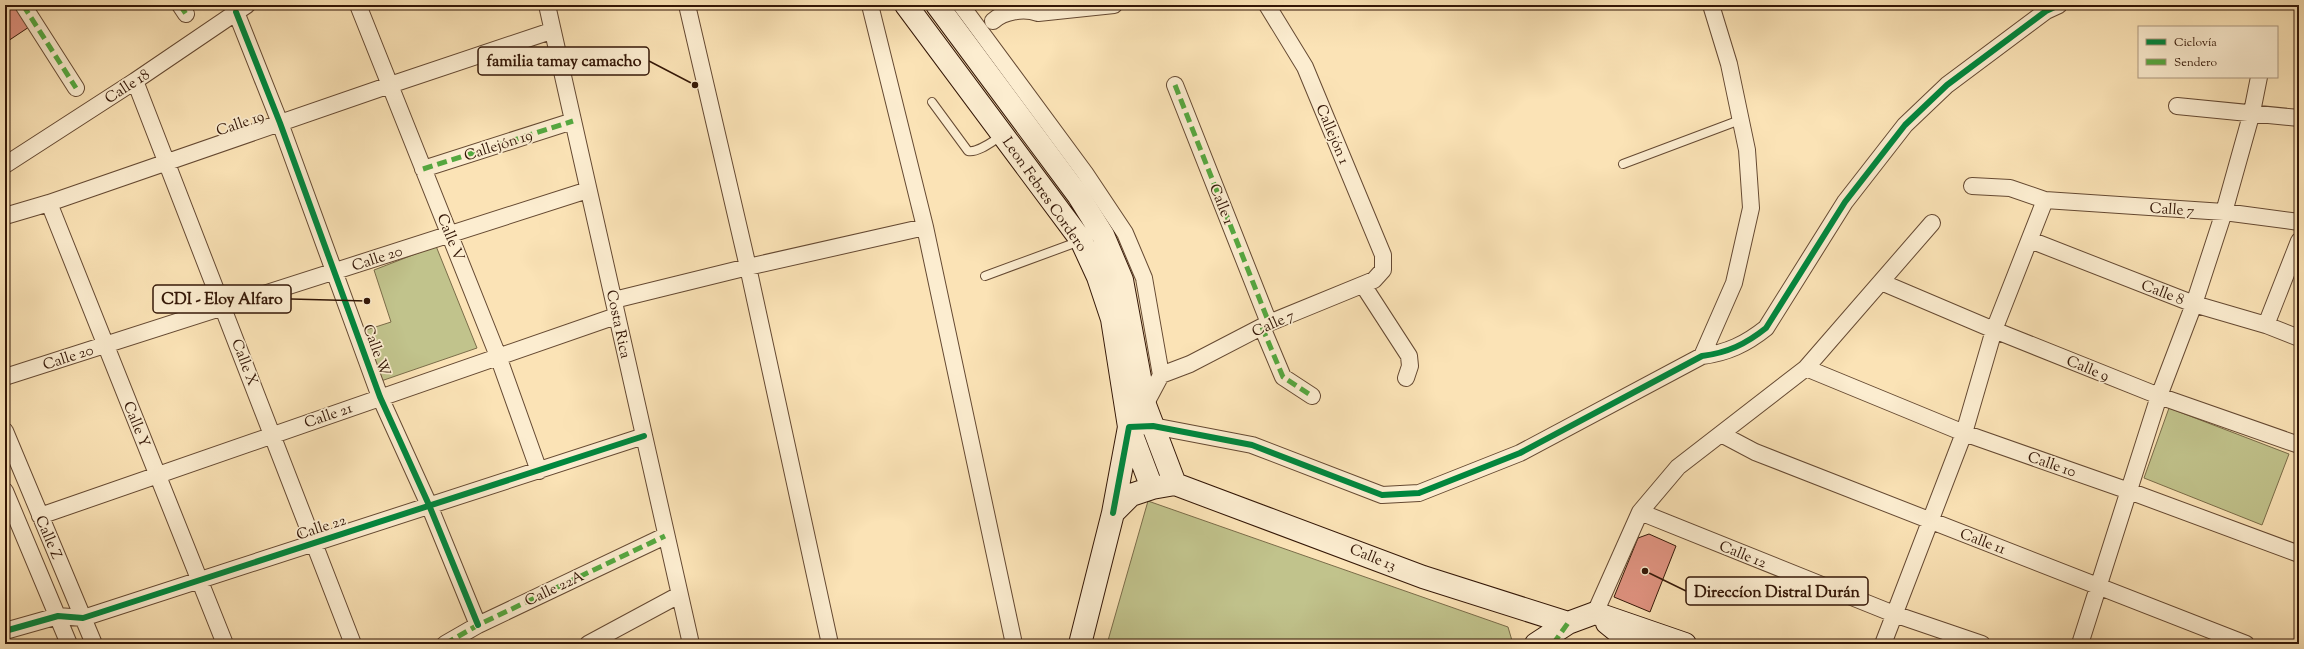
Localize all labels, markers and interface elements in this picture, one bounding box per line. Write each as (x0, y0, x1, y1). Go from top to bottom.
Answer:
legend (2138, 26, 2278, 78)
text: Ciclovía (2174, 34, 2217, 52)
callout: familia tamay camacho (478, 47, 649, 75)
text: familia tamay camacho (486, 51, 642, 74)
text: Sendero (2174, 54, 2217, 72)
street label: Calle 18 (101, 65, 154, 110)
street label: Callejón 1 (1310, 101, 1354, 168)
street label: Calle 19 (214, 106, 267, 142)
street label: Callejón 19 (462, 126, 535, 167)
street label: Leon Febres Cordero (996, 133, 1091, 256)
street label: Calle 1 (1203, 181, 1238, 228)
street label: Calle 7 (2149, 198, 2195, 223)
street label: Calle V (431, 211, 469, 264)
street label: Calle 20 (349, 241, 406, 277)
street label: Calle 8 (2138, 276, 2187, 311)
callout: CDI - Eloy Alfaro (153, 285, 291, 313)
street label: Costa Rica (600, 288, 635, 361)
text: CDI - Eloy Alfaro (161, 289, 283, 312)
street label: Calle 7 (1249, 305, 1299, 343)
street label: Calle W (357, 322, 395, 380)
street label: Calle X (225, 336, 262, 389)
street label: Calle 20 (40, 340, 97, 376)
street label: Calle 9 (2063, 351, 2112, 387)
street label: Calle Y (117, 398, 154, 451)
street label: Calle 21 (302, 398, 355, 434)
street label: Calle 10 (2024, 447, 2079, 484)
street label: Calle 22 (294, 511, 349, 546)
street label: Calle Z (29, 512, 66, 563)
street label: Calle 11 (1957, 524, 2008, 561)
street label: Calle 12 (1716, 536, 1769, 574)
street label: Calle 13 (1346, 540, 1399, 577)
street label: Calle 22A (521, 566, 588, 612)
callout: Direccíon Distral Durán (1686, 577, 1868, 605)
text: Direccíon Distral Durán (1694, 582, 1861, 605)

